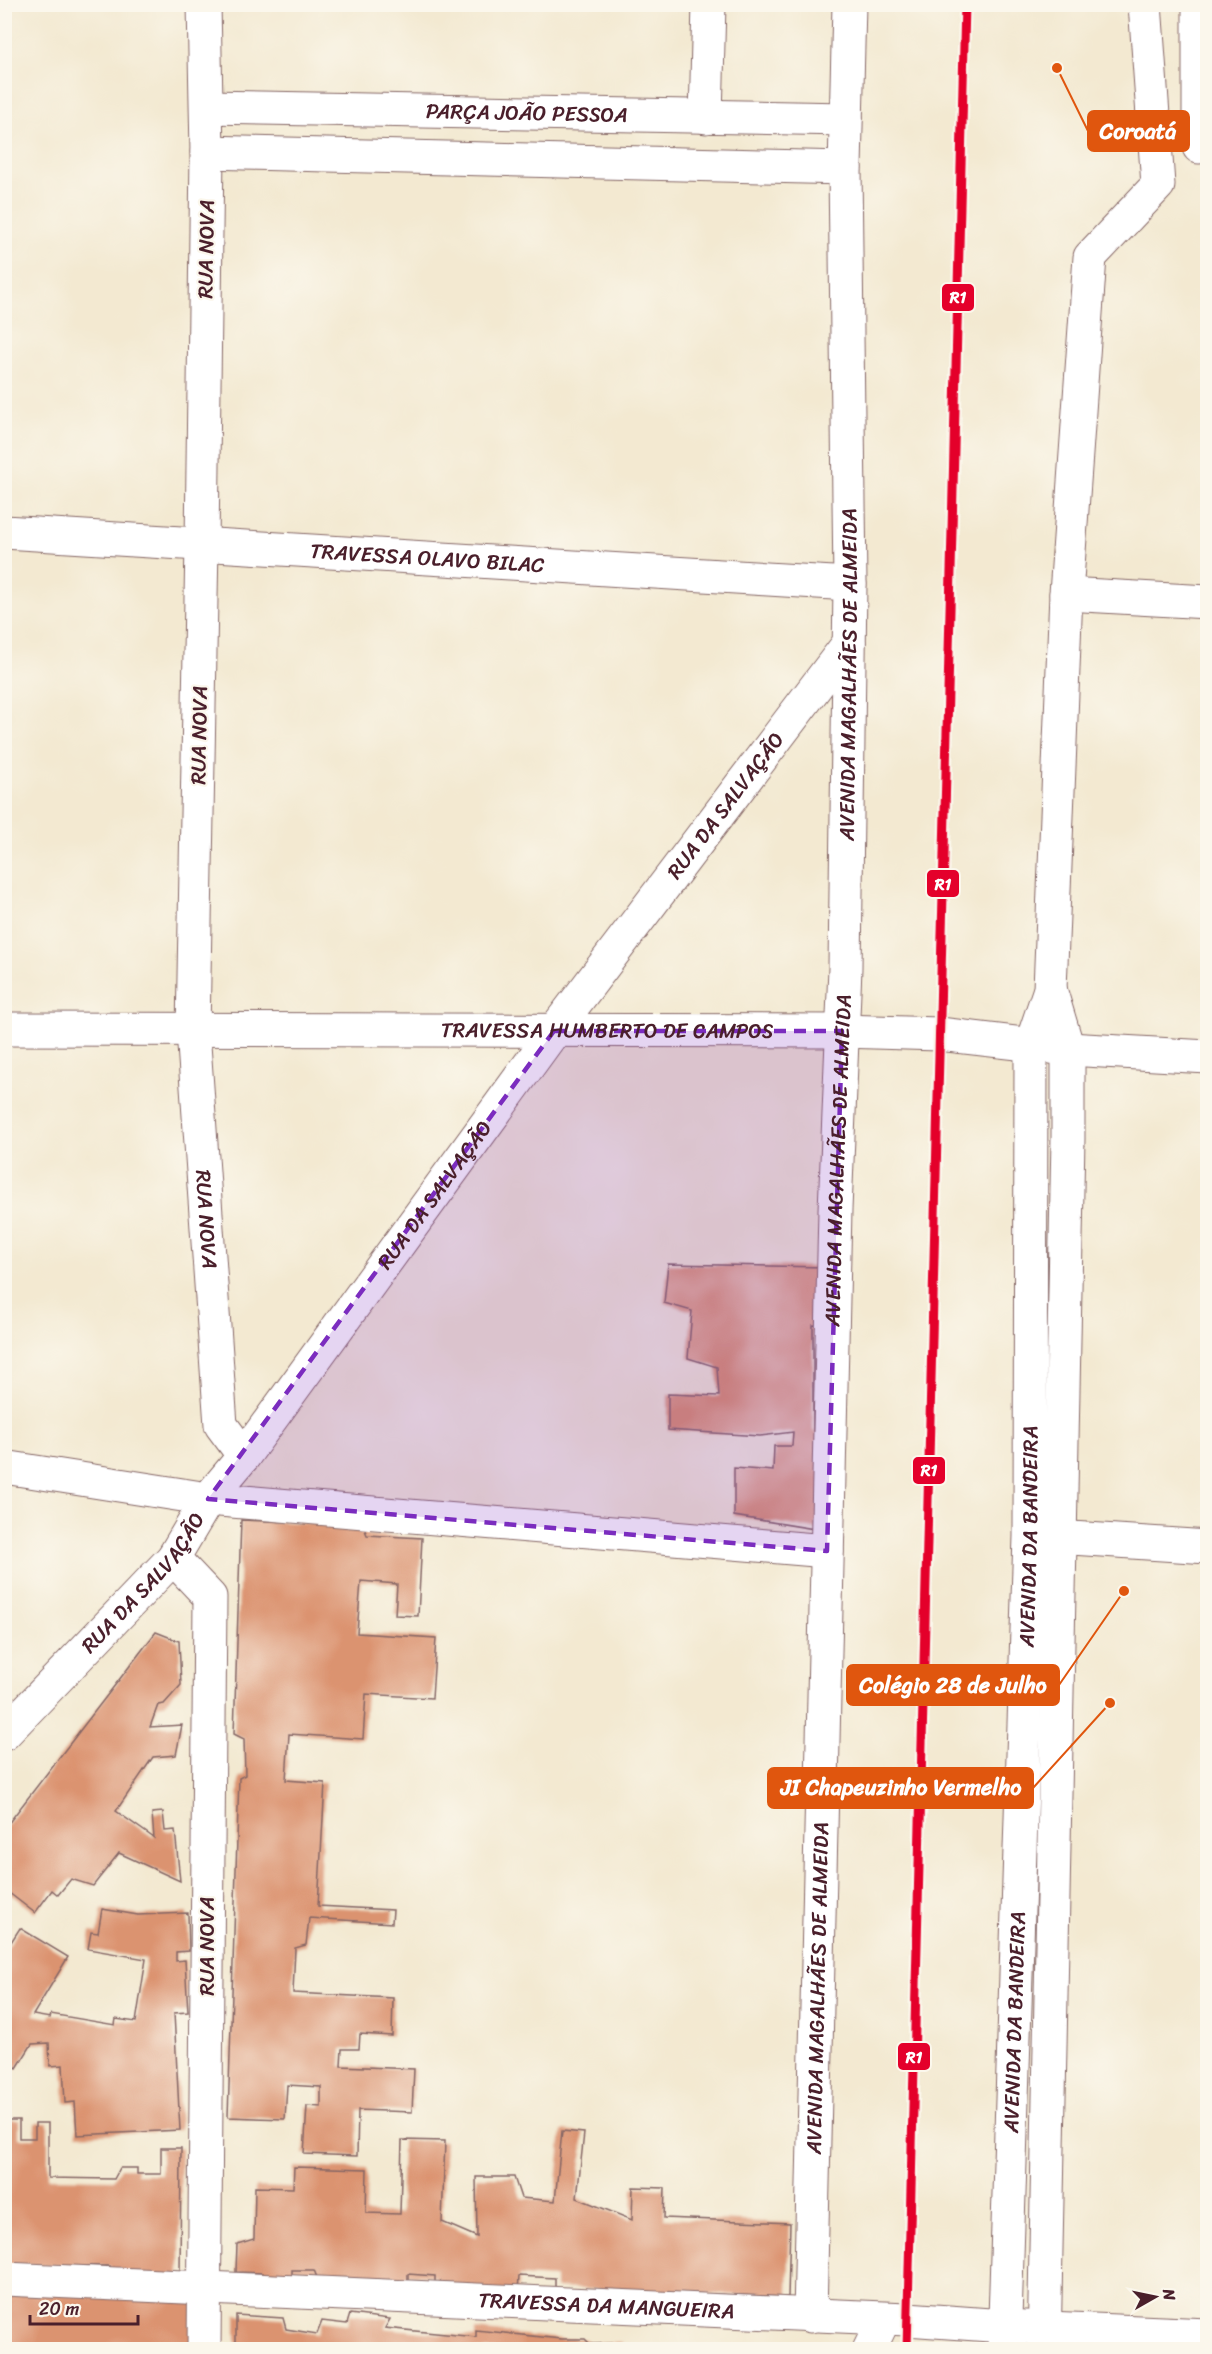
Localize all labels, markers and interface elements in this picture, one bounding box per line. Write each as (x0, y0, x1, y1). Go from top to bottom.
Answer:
street label: PARÇA JOÃO PESSOA (426, 92, 628, 134)
callout: Coroatá (1088, 111, 1189, 151)
text: Coroatá (1099, 112, 1176, 151)
street label: RUA NOVA (186, 199, 226, 299)
line badge: R1 (941, 283, 975, 312)
text: R1 (949, 283, 966, 312)
street label: AVENIDA MAGALHÃES DE ALMEIDA (828, 508, 869, 842)
street label: TRAVESSA OLAVO BILAC (309, 532, 545, 584)
street label: RUA NOVA (179, 685, 219, 785)
street label: RUA DA SALVAÇÃO (657, 723, 794, 888)
line badge: R1 (926, 869, 960, 898)
text: R1 (934, 870, 951, 899)
street label: AVENIDA MAGALHÃES DE ALMEIDA (813, 993, 863, 1328)
street label: TRAVESSA HUMBERTO DE CAMPOS (441, 1011, 773, 1050)
street label: RUA DA SALVAÇÃO (367, 1112, 502, 1278)
street label: RUA NOVA (184, 1168, 229, 1270)
street label: AVENIDA DA BANDEIRA (1007, 1426, 1049, 1649)
line badge: R1 (912, 1456, 946, 1485)
text: R1 (920, 1456, 937, 1485)
street label: RUA DA SALVAÇÃO (71, 1505, 215, 1663)
callout: Colégio 28 de Julho (847, 1665, 1059, 1705)
text: Colégio 28 de Julho (858, 1666, 1047, 1705)
callout: JI Chapeuzinho Vermelho (768, 1768, 1033, 1808)
text: JI Chapeuzinho Vermelho (779, 1768, 1022, 1807)
street label: AVENIDA MAGALHÃES DE ALMEIDA (795, 1821, 840, 2156)
street label: RUA NOVA (188, 1896, 226, 1996)
street label: AVENIDA DA BANDEIRA (992, 1911, 1037, 2135)
line badge: R1 (897, 2042, 931, 2071)
text: R1 (905, 2043, 922, 2072)
north arrow (1125, 2267, 1185, 2327)
street label: TRAVESSA DA MANGUEIRA (478, 2281, 735, 2330)
text: N (1154, 2286, 1185, 2303)
scale bar (30, 2288, 138, 2326)
text: 20 m (39, 2293, 79, 2325)

